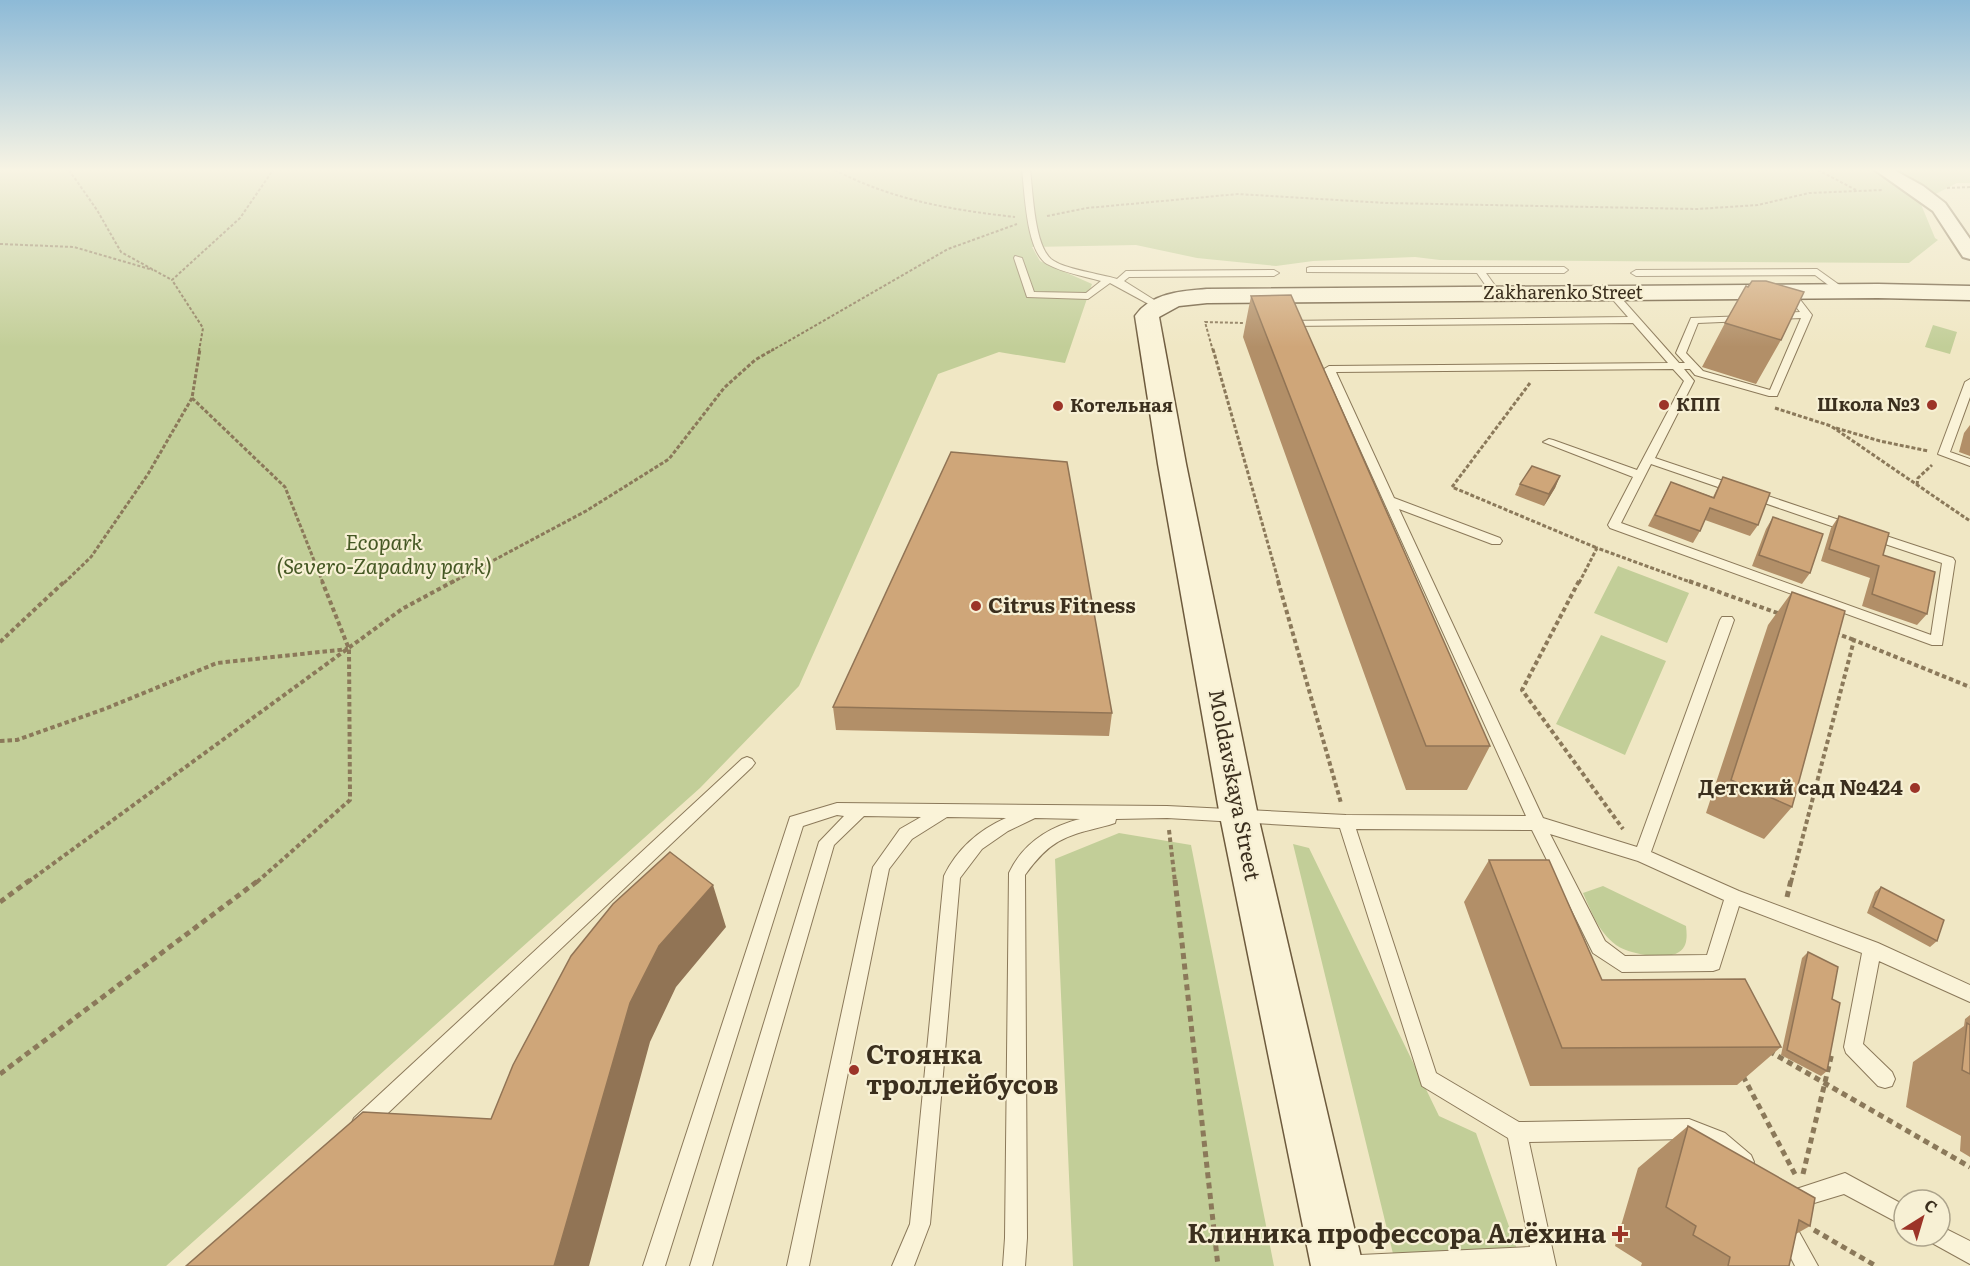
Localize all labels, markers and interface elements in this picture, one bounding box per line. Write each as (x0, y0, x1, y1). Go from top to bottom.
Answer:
street label: Zakharenko Street (1483, 278, 1644, 305)
place label: КПП (1676, 390, 1720, 417)
place label: Школа №3 (1817, 390, 1920, 417)
place label: Котельная (1070, 391, 1173, 418)
marker: КПП (1657, 398, 1671, 412)
marker: Школа №3 (1925, 398, 1939, 412)
marker: Котельная (1051, 399, 1065, 413)
park label: Ecopark (Severo-Zapadny park) (276, 525, 492, 580)
place label: Citrus Fitness (988, 588, 1136, 619)
marker: Citrus Fitness (969, 599, 983, 613)
street label: Moldavskaya Street (1203, 686, 1270, 883)
place label: Детский сад №424 (1698, 770, 1903, 801)
marker: Детский сад №424 (1908, 781, 1922, 795)
place label: Стоянка троллейбусов (866, 1033, 1059, 1102)
marker: Стоянка троллейбусов (847, 1063, 861, 1077)
north arrow (1892, 1188, 1952, 1248)
text: С (1920, 1192, 1943, 1218)
place label: Клиника профессора Алёхина (1187, 1212, 1606, 1251)
marker: Клиника профессора Алёхина (1611, 1225, 1629, 1243)

